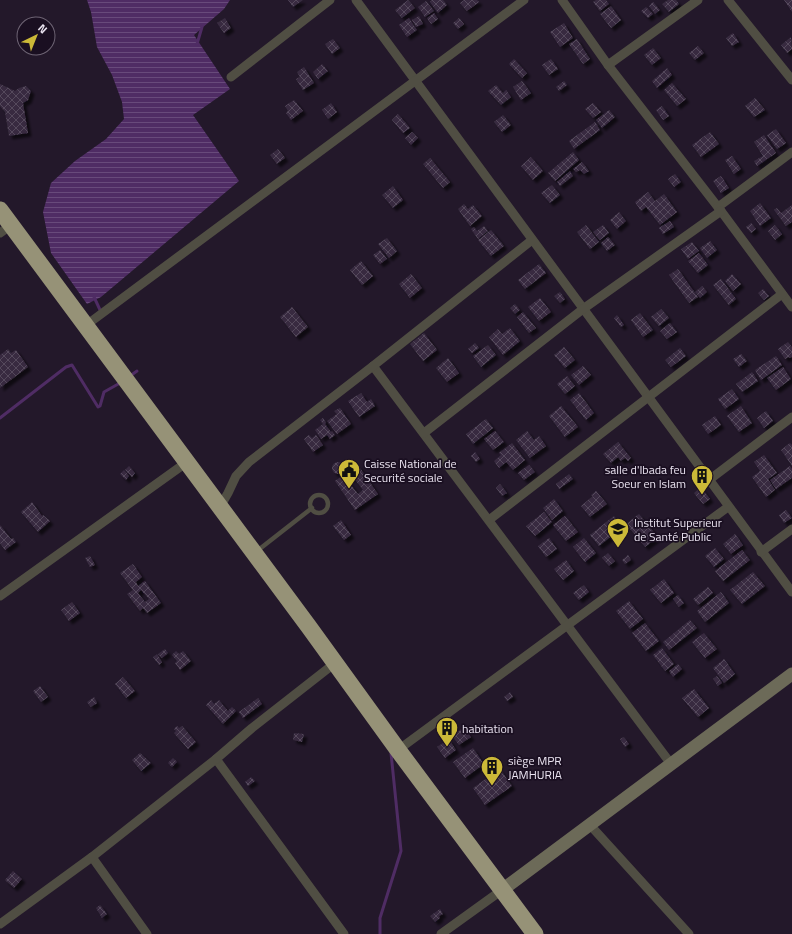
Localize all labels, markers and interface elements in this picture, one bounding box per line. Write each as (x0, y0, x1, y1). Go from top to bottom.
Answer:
north arrow (16, 16, 56, 56)
text: N (35, 20, 51, 37)
place label: Caisse National de Securité sociale (364, 454, 457, 487)
public building icon: Caisse National de Securité sociale (336, 457, 362, 490)
place label: salle d'Ibada feu Soeur en Islam (605, 460, 686, 493)
building icon: salle d'Ibada feu Soeur en Islam (689, 463, 715, 496)
place label: Institut Superieur de Santé Public (634, 513, 722, 546)
school or university icon: Institut Superieur de Santé Public (605, 516, 631, 549)
building icon: habitation (434, 715, 460, 748)
place label: habitation (462, 719, 513, 738)
place label: siège MPR JAMHURIA (508, 751, 562, 784)
building icon: siège MPR JAMHURIA (479, 754, 505, 787)

